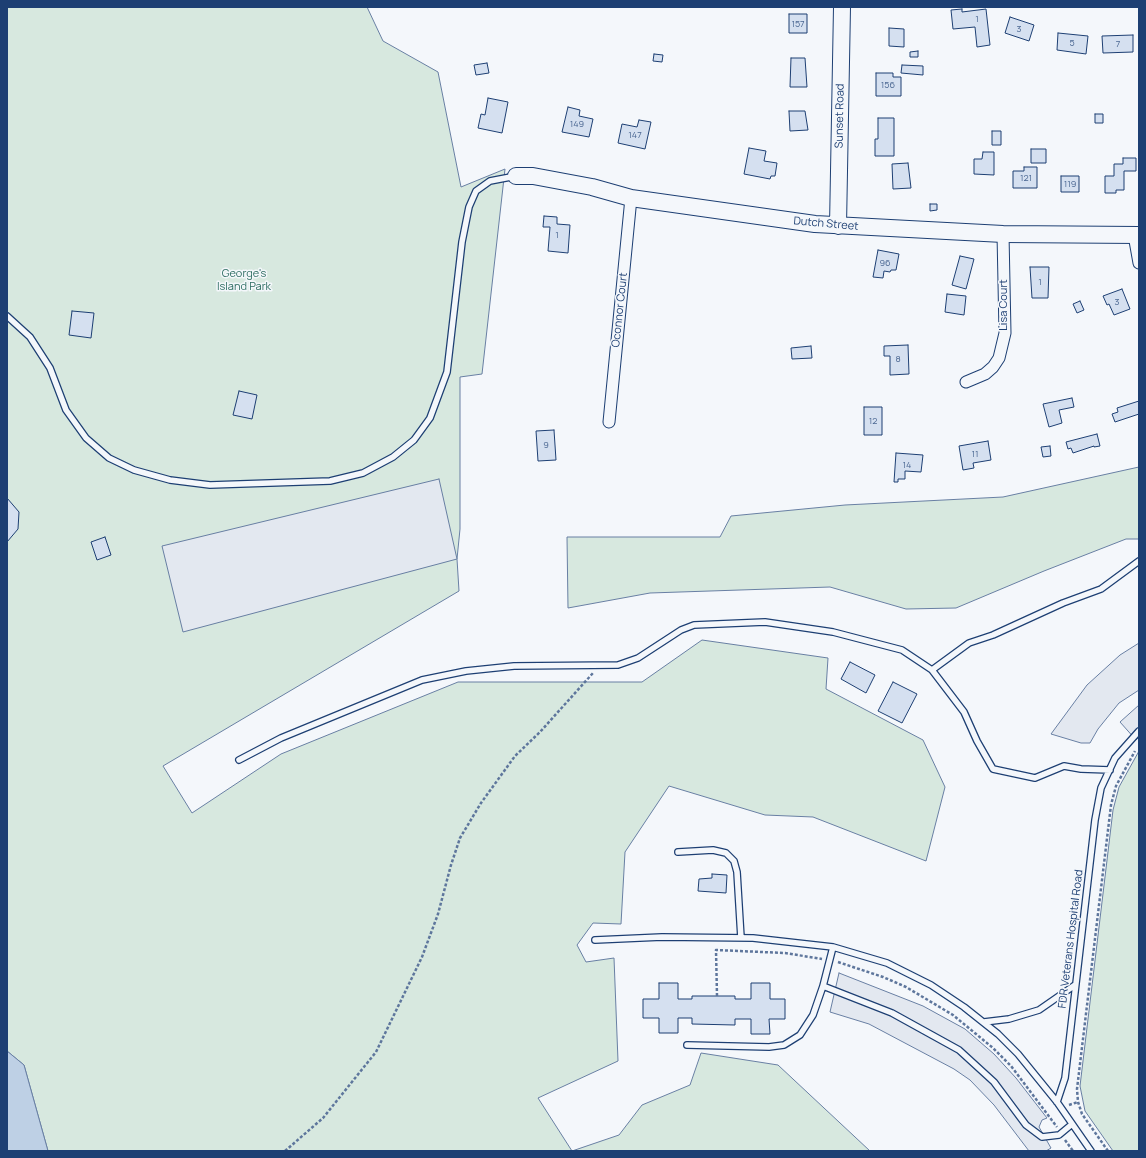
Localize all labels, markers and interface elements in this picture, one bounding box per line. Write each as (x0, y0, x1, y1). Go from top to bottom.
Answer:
house number: 1 (975, 14, 979, 24)
house number: 157 (791, 19, 805, 29)
house number: 3 (1017, 24, 1021, 34)
house number: 5 (1069, 38, 1075, 48)
house number: 7 (1116, 39, 1120, 49)
house number: 156 (881, 80, 895, 90)
street label: Sunset Road (833, 84, 847, 148)
house number: 149 (570, 119, 584, 129)
house number: 147 (628, 130, 642, 140)
house number: 121 (1020, 173, 1032, 183)
house number: 119 (1064, 179, 1076, 189)
street label: Dutch Street (793, 215, 859, 233)
house number: 1 (555, 230, 559, 240)
house number: 96 (879, 258, 891, 268)
park label: George's Island Park (217, 267, 271, 293)
street label: Oconnor Court (609, 272, 631, 348)
house number: 1 (1038, 277, 1042, 287)
street label: Lisa Court (997, 279, 1011, 331)
house number: 3 (1115, 297, 1119, 307)
house number: 8 (895, 354, 901, 364)
house number: 12 (869, 416, 877, 426)
house number: 9 (543, 440, 549, 450)
house number: 11 (971, 449, 979, 459)
house number: 14 (903, 460, 911, 470)
street label: FDR Veterans Hospital Road (1056, 869, 1086, 1009)

